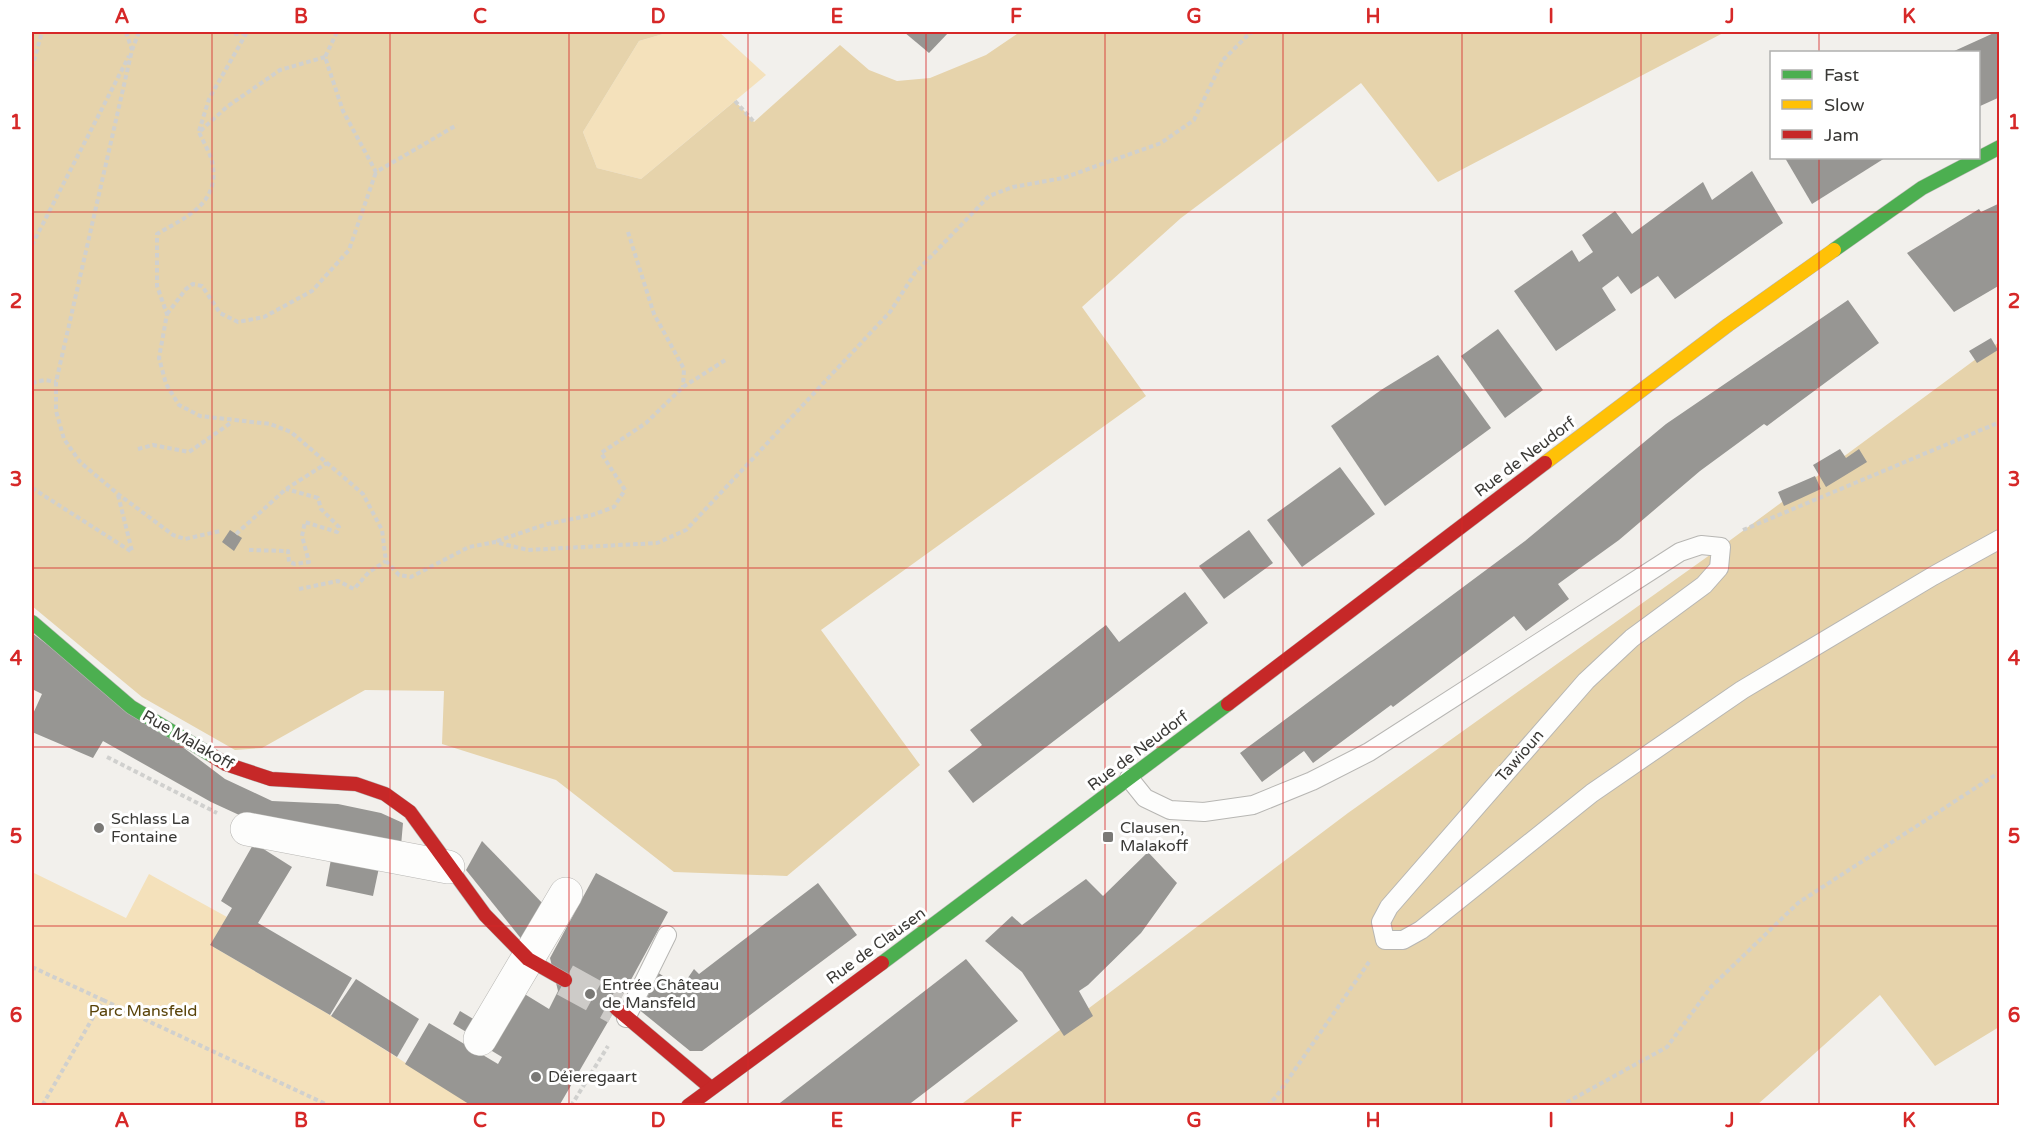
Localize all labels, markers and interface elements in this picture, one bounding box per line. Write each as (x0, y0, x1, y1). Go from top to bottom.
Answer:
text: A (115, 5, 130, 29)
text: B (294, 5, 308, 29)
text: C (473, 5, 487, 29)
text: D (650, 5, 666, 29)
text: E (831, 5, 844, 29)
text: F (1010, 5, 1022, 29)
text: G (1186, 5, 1202, 29)
text: H (1365, 5, 1381, 29)
text: I (1548, 5, 1554, 29)
text: J (1724, 5, 1735, 29)
text: K (1902, 5, 1916, 29)
legend (1770, 51, 1980, 159)
text: Fast (1824, 64, 1859, 86)
text: Slow (1824, 94, 1865, 116)
text: 1 (10, 111, 22, 135)
text: 1 (2008, 111, 2020, 135)
text: Jam (1824, 124, 1859, 146)
text: 2 (10, 290, 22, 314)
text: 2 (2008, 290, 2020, 314)
street label: Rue de Neudorf (1471, 412, 1580, 501)
text: 3 (10, 468, 22, 492)
text: 3 (2008, 468, 2020, 492)
text: 4 (10, 647, 23, 671)
text: 4 (2008, 647, 2021, 671)
street label: Rue Malakoff (139, 706, 238, 775)
street label: Rue de Neudorf (1084, 706, 1193, 795)
street label: Tawioun (1492, 726, 1548, 786)
place label: Schlass La Fontaine (111, 809, 190, 847)
place label: Clausen, Malakoff (1120, 818, 1189, 856)
marker: Schlass La Fontaine (92, 821, 106, 835)
text: 5 (10, 825, 22, 849)
text: 5 (2008, 825, 2020, 849)
marker: Clausen, Malakoff (1101, 830, 1115, 844)
street label: Rue de Clausen (822, 903, 930, 989)
place label: Entrée Château de Mansfeld (602, 975, 719, 1013)
marker: Entrée Château de Mansfeld (583, 987, 597, 1001)
park label: Parc Mansfeld (89, 1001, 197, 1021)
text: 6 (10, 1004, 22, 1028)
text: 6 (2008, 1004, 2020, 1028)
place label: Déieregaart (548, 1067, 637, 1087)
marker: Déieregaart (529, 1070, 543, 1084)
text: A (115, 1109, 130, 1133)
text: B (294, 1109, 308, 1133)
text: C (473, 1109, 487, 1133)
text: D (650, 1109, 666, 1133)
text: E (831, 1109, 844, 1133)
text: F (1010, 1109, 1022, 1133)
text: G (1186, 1109, 1202, 1133)
text: H (1365, 1109, 1381, 1133)
text: I (1548, 1109, 1554, 1133)
text: J (1724, 1109, 1735, 1133)
text: K (1902, 1109, 1916, 1133)

